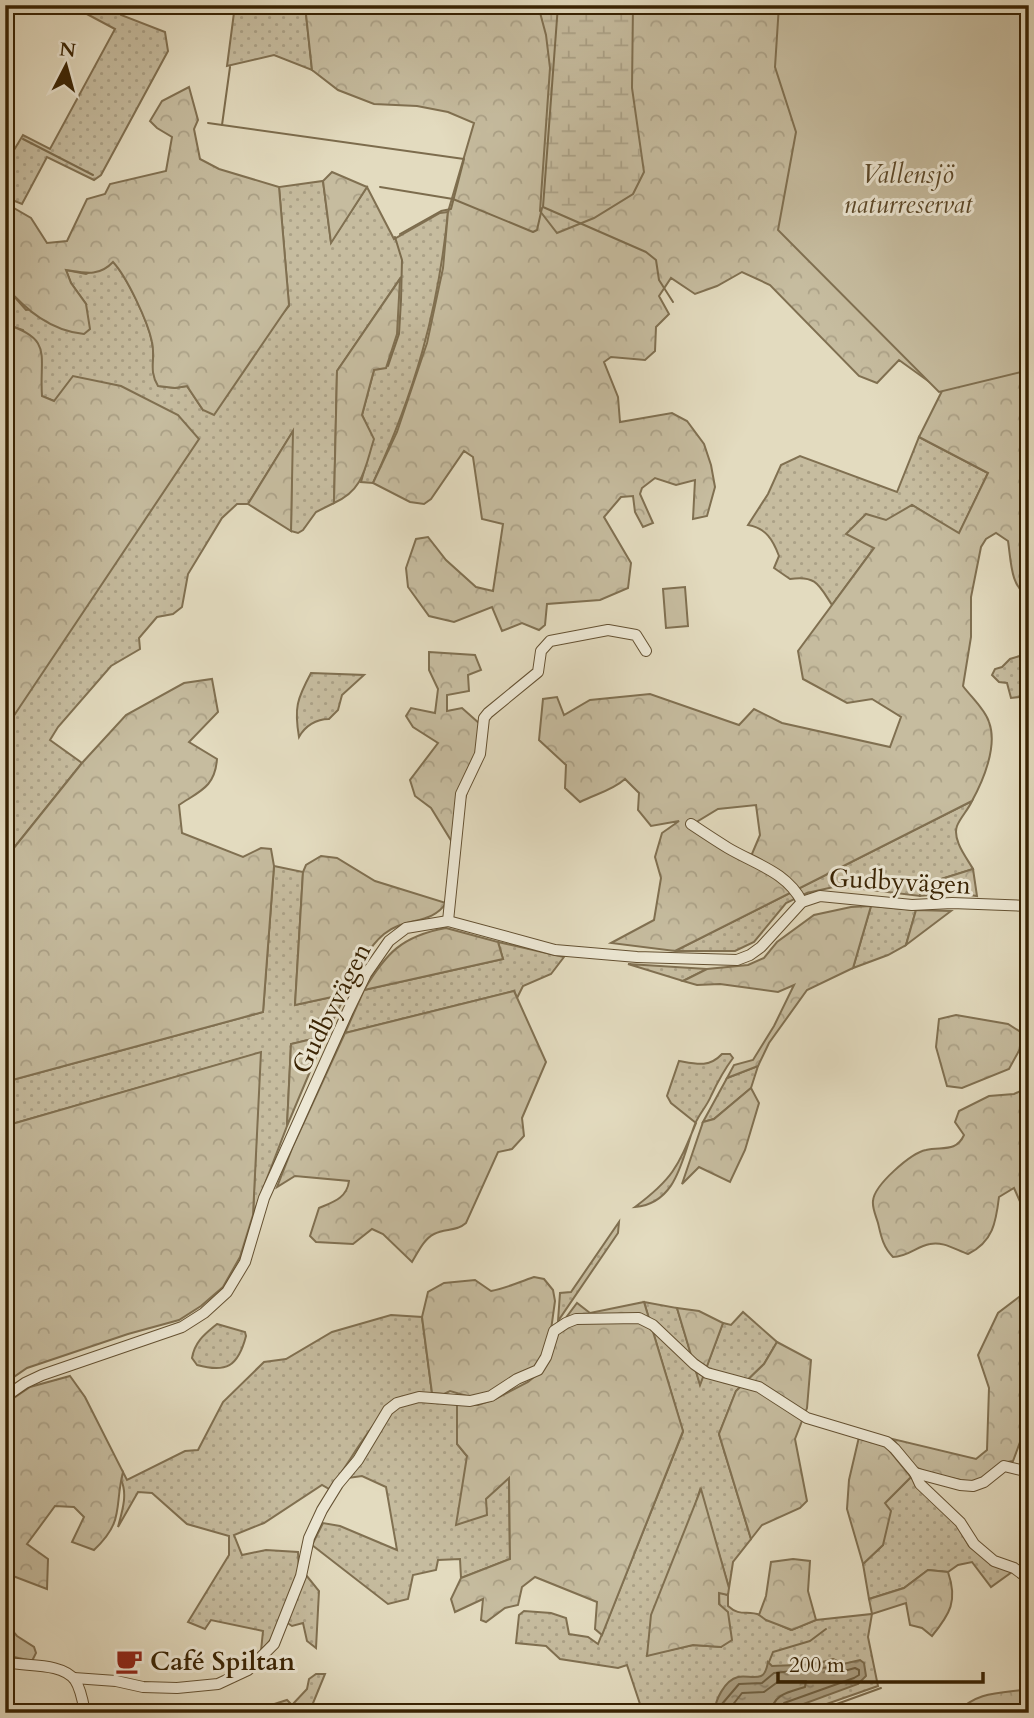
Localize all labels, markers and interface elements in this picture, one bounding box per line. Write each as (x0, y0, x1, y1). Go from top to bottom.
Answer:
north arrow (32, 32, 102, 102)
text: N (58, 36, 78, 64)
park label: Vallensjö naturreservat (844, 157, 973, 222)
street label: Gudbyvägen (828, 860, 972, 903)
street label: Gudbyvägen (284, 937, 379, 1079)
scale bar (778, 1641, 983, 1685)
place label: Café Spiltan (150, 1644, 295, 1679)
cafe icon: Café Spiltan (114, 1646, 144, 1676)
text: 200 m (789, 1651, 845, 1680)

